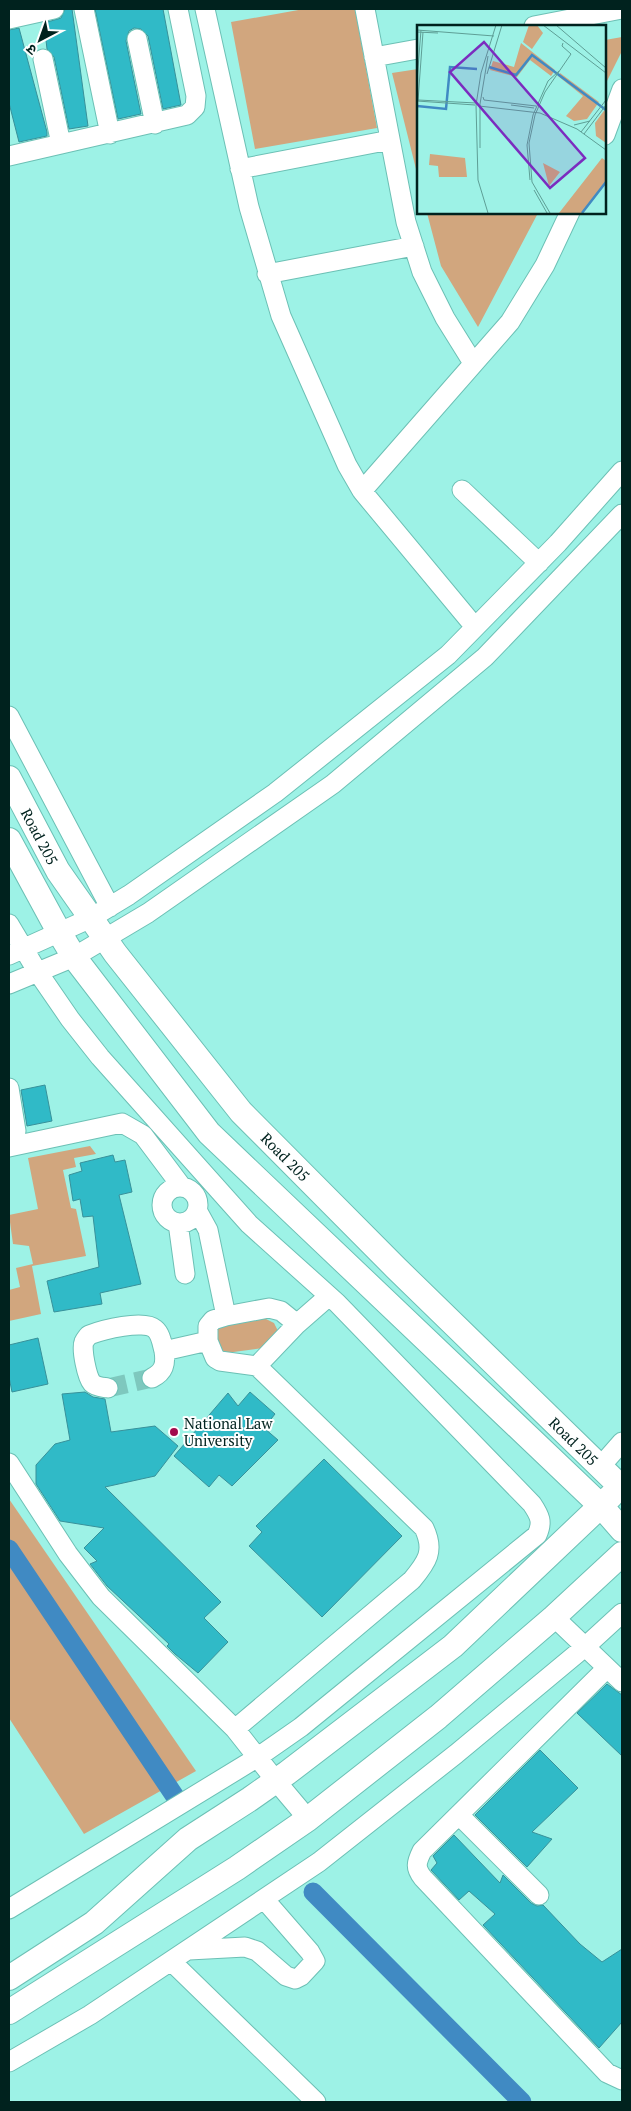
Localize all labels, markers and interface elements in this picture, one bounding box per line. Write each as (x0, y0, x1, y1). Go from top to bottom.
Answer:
north arrow (15, 15, 65, 65)
inset map (417, 25, 606, 214)
text: उ (21, 40, 40, 60)
street label: Road 205 (17, 805, 63, 868)
street label: Road 205 (257, 1128, 314, 1186)
place label: National Law University (184, 1413, 273, 1450)
street label: Road 205 (545, 1413, 603, 1470)
marker: National Law University (168, 1426, 180, 1438)

